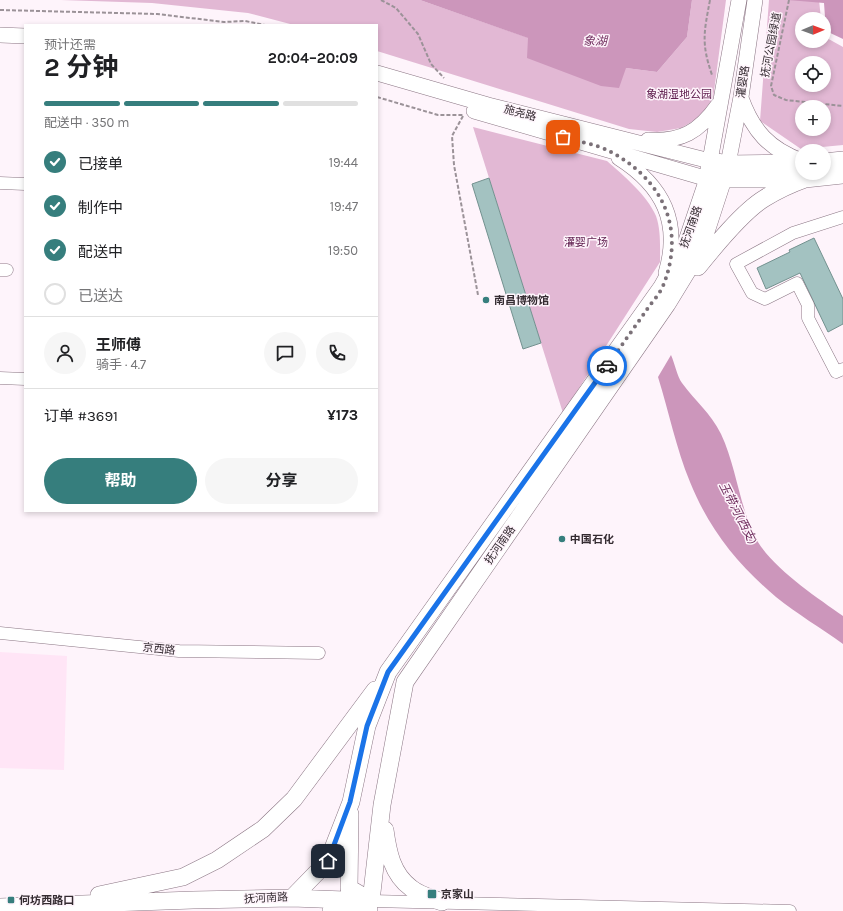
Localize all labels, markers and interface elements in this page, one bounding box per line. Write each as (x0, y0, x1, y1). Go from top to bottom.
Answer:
street label: 抚河公园绿道 (758, 11, 784, 79)
north arrow (795, 12, 831, 48)
map controls (795, 12, 831, 180)
water label: 象湖 (583, 34, 609, 48)
text: 预计还需 (44, 37, 96, 52)
text: 20:04–20:09 (268, 49, 358, 67)
text: 2 分钟 (44, 52, 118, 83)
button: locate (795, 56, 831, 92)
street label: 灌婴路 (734, 65, 752, 99)
park label: 象湖湿地公园 (646, 88, 712, 101)
button: + (795, 100, 831, 136)
street label: 施尧路 (502, 102, 538, 124)
text: 配送中 · 350 m (44, 115, 129, 130)
pin (546, 120, 580, 154)
icon: bag (552, 126, 574, 148)
button: − (795, 144, 831, 180)
icon: check (44, 151, 66, 173)
text: 已接单 (78, 155, 123, 173)
text: 19:44 (329, 155, 358, 170)
icon: check (44, 195, 66, 217)
text: 制作中 (78, 199, 123, 217)
text: 19:47 (330, 199, 358, 214)
street label: 抚河南路 (677, 204, 705, 250)
park label: 灌婴广场 (564, 236, 608, 249)
icon: check (44, 239, 66, 261)
text: 配送中 (78, 243, 123, 261)
text: 19:50 (328, 243, 358, 258)
text: 已送达 (78, 287, 123, 305)
place label: 南昌博物馆 (494, 294, 549, 307)
marker: 南昌博物馆 (481, 295, 491, 305)
button: person (44, 332, 86, 374)
button: chat (264, 332, 306, 374)
button: phone (316, 332, 358, 374)
text: 王师傅 (96, 336, 141, 354)
courier (587, 346, 627, 386)
icon: car (596, 355, 618, 377)
text: 骑手 · 4.7 (96, 357, 146, 372)
text: ¥173 (327, 406, 358, 424)
text: 订单 #3691 (44, 407, 118, 425)
button: 帮助 (44, 458, 197, 504)
button: 分享 (205, 458, 358, 504)
water label: 玉带河(西支) (716, 480, 760, 546)
street label: 抚河南路 (482, 523, 518, 567)
place label: 中国石化 (570, 533, 614, 546)
marker: 中国石化 (557, 534, 567, 544)
street label: 京西路 (142, 641, 176, 657)
pin (311, 844, 345, 878)
icon: home (317, 850, 339, 872)
marker: 京家山 (426, 888, 438, 900)
place label: 京家山 (441, 888, 474, 901)
street label: 抚河南路 (244, 890, 288, 906)
place label: 何坊西路口 (19, 894, 74, 907)
marker: 何坊西路口 (6, 895, 16, 905)

